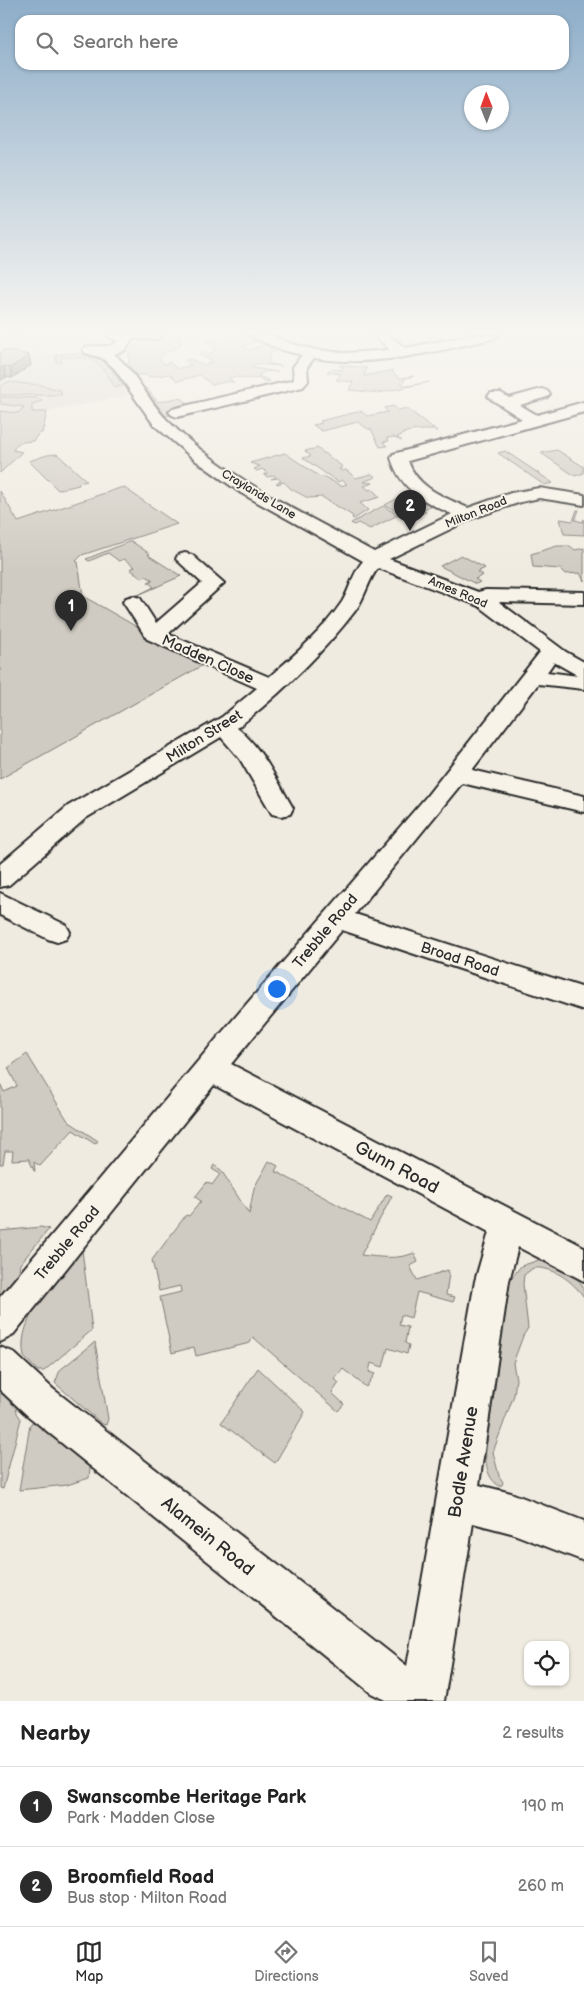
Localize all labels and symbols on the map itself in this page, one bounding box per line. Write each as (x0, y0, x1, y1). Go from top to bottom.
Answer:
north arrow (464, 85, 509, 130)
street label: Craylands Lane (219, 466, 299, 523)
pin: 2 (394, 490, 426, 531)
street label: Milton Road (443, 493, 509, 532)
street label: Ames Road (426, 573, 490, 612)
pin: 1 (55, 590, 87, 631)
street label: Madden Close (159, 631, 257, 688)
street label: Milton Street (163, 705, 246, 767)
street label: Trebble Road (289, 890, 362, 973)
street label: Broad Road (418, 938, 501, 981)
your location (264, 976, 290, 1002)
street label: Gunn Road (351, 1137, 442, 1198)
street label: Trebble Road (31, 1202, 104, 1285)
street label: Bodle Avenue (444, 1404, 483, 1519)
street label: Alamein Road (157, 1493, 258, 1580)

